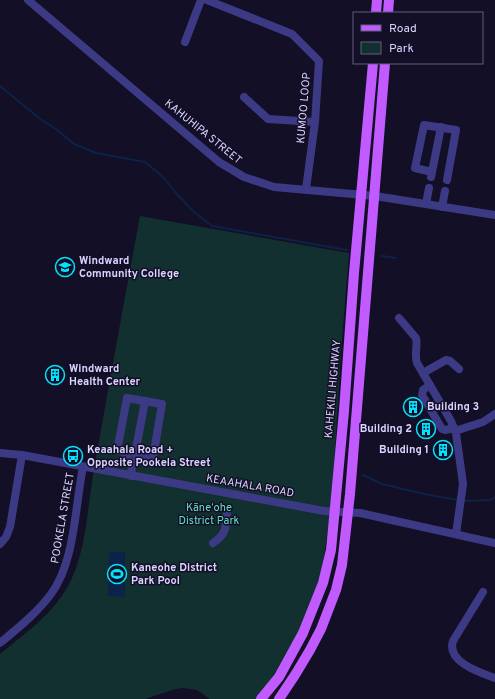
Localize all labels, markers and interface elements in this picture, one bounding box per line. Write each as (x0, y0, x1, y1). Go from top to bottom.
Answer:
legend (353, 12, 483, 64)
text: Road (389, 21, 417, 37)
text: Park (389, 41, 414, 57)
street label: KUMOO LOOP (294, 72, 314, 144)
street label: KAHUHIPA STREET (162, 97, 244, 167)
place label: Windward Community College (79, 254, 179, 281)
school or university icon: Windward Community College (54, 256, 76, 278)
street label: KAHEKILI HIGHWAY (322, 339, 344, 439)
place label: Windward Health Center (69, 362, 141, 389)
building icon: Windward Health Center (44, 364, 66, 386)
building icon: Building 3 (402, 396, 424, 418)
place label: Building 3 (427, 400, 479, 414)
building icon: Building 2 (415, 418, 437, 440)
place label: Building 2 (360, 422, 412, 436)
building icon: Building 1 (432, 439, 454, 461)
place label: Keaahala Road + Opposite Pookela Street (87, 443, 210, 470)
place label: Building 1 (379, 443, 429, 457)
bus stop icon: Keaahala Road + Opposite Pookela Street (62, 445, 84, 467)
street label: POOKELA STREET (48, 471, 78, 565)
street label: KEAAHALA ROAD (205, 471, 295, 501)
park label: Kāneʻohe District Park (179, 501, 240, 528)
place label: Kaneohe District Park Pool (131, 561, 217, 588)
sports icon: Kaneohe District Park Pool (106, 563, 128, 585)

